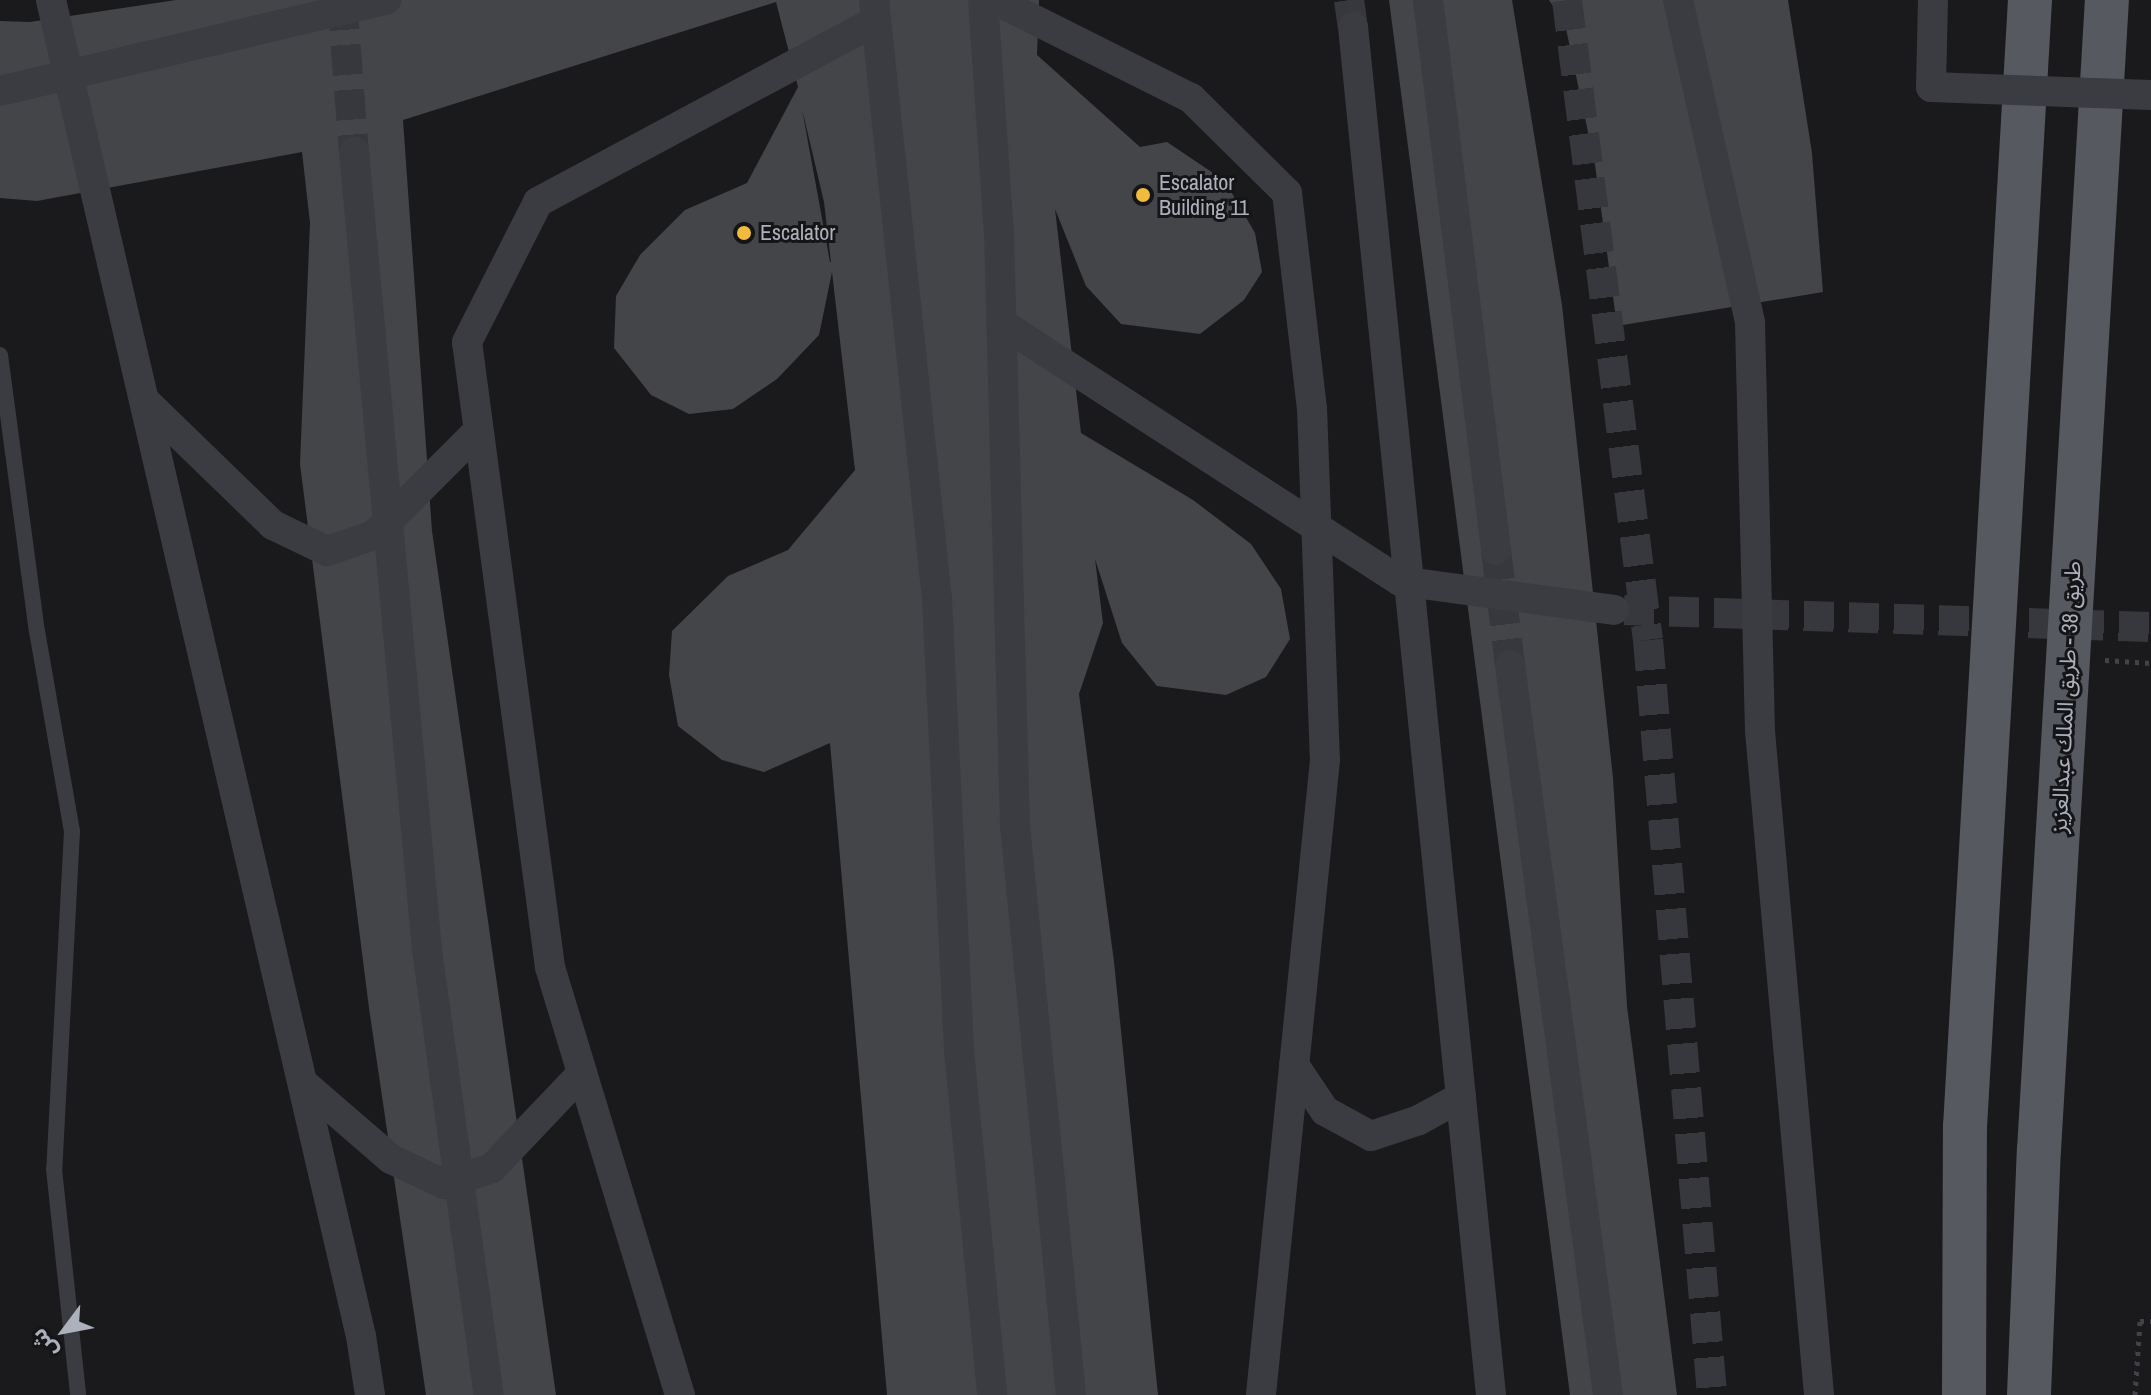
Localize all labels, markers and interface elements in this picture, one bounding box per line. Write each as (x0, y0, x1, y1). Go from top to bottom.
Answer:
place label: Escalator Building 11 (1159, 169, 1249, 220)
marker: Escalator Building 11 (1134, 186, 1152, 204)
place label: Escalator (760, 220, 835, 246)
marker: Escalator (735, 224, 753, 242)
street label: طريق 38 - طريق الملك عبدالعزيز (2046, 560, 2086, 834)
north arrow (24, 1291, 104, 1371)
text: ش (23, 1323, 64, 1364)

